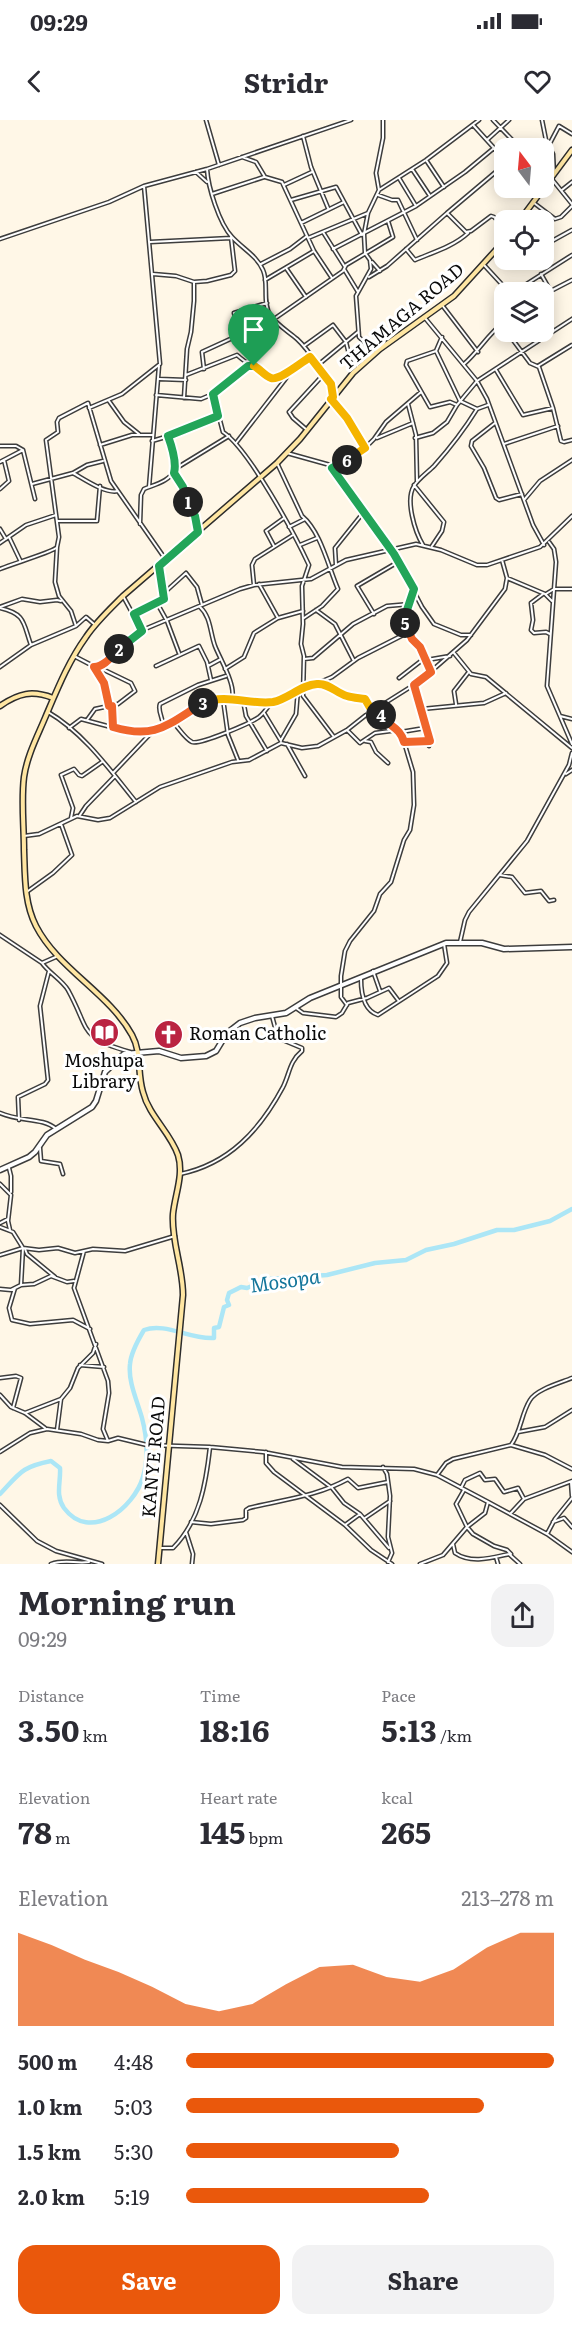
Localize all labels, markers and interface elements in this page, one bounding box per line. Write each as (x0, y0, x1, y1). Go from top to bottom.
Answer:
text: 09:29 (30, 5, 88, 38)
text: Stridr (244, 61, 328, 101)
icon: back (18, 65, 51, 98)
icon: heart (521, 65, 554, 98)
north arrow (494, 138, 554, 198)
map controls (494, 138, 554, 342)
button: locate (494, 210, 554, 270)
street label: THAMAGA ROAD (333, 256, 469, 376)
button: layers (494, 282, 554, 342)
pin (228, 304, 279, 366)
icon: arrive (237, 313, 270, 346)
pin: 6 (332, 445, 362, 475)
text: 6 (342, 448, 352, 472)
pin: 1 (173, 487, 203, 517)
text: 1 (185, 490, 191, 514)
pin: 5 (390, 608, 420, 638)
text: 5 (401, 611, 409, 635)
pin: 2 (104, 634, 134, 664)
text: 2 (115, 637, 123, 661)
pin: 3 (188, 688, 218, 718)
text: 3 (199, 691, 207, 715)
pin: 4 (366, 700, 396, 730)
text: 4 (376, 703, 386, 727)
library icon: Moshupa Library (88, 1016, 120, 1048)
church icon: Roman Catholic (152, 1018, 184, 1050)
place label: Roman Catholic (189, 1019, 326, 1046)
place label: Moshupa Library (64, 1046, 144, 1094)
water label: Mosopa (248, 1259, 322, 1299)
street label: KANYE ROAD (134, 1395, 171, 1519)
text: Morning run (18, 1576, 236, 1625)
button: share (491, 1584, 554, 1647)
text: 09:29 (18, 1623, 67, 1653)
text: Distance (18, 1683, 84, 1707)
text: Time (200, 1683, 240, 1707)
text: Pace (381, 1683, 416, 1707)
text: 3.50 (18, 1707, 79, 1751)
text: 18:16 (200, 1707, 270, 1751)
text: 5:13 (381, 1707, 437, 1751)
text: km (79, 1723, 108, 1747)
text: /km (437, 1723, 472, 1747)
text: Elevation (18, 1785, 90, 1809)
text: Heart rate (200, 1785, 277, 1809)
text: kcal (381, 1785, 413, 1809)
text: 78 (18, 1809, 52, 1853)
text: 145 (200, 1809, 245, 1853)
text: 265 (381, 1809, 431, 1853)
text: m (52, 1825, 71, 1849)
text: bpm (245, 1825, 283, 1849)
text: Elevation (18, 1882, 108, 1912)
text: 213–278 m (461, 1882, 554, 1912)
text: 500 m (18, 2046, 77, 2076)
text: 4:48 (114, 2046, 153, 2076)
text: 1.0 km (18, 2091, 83, 2121)
text: 5:03 (114, 2091, 153, 2121)
text: 1.5 km (18, 2136, 81, 2166)
text: 5:30 (114, 2136, 153, 2166)
text: 2.0 km (18, 2181, 85, 2211)
text: 5:19 (114, 2181, 149, 2211)
button: Save (18, 2245, 280, 2314)
button: Share (292, 2245, 554, 2314)

